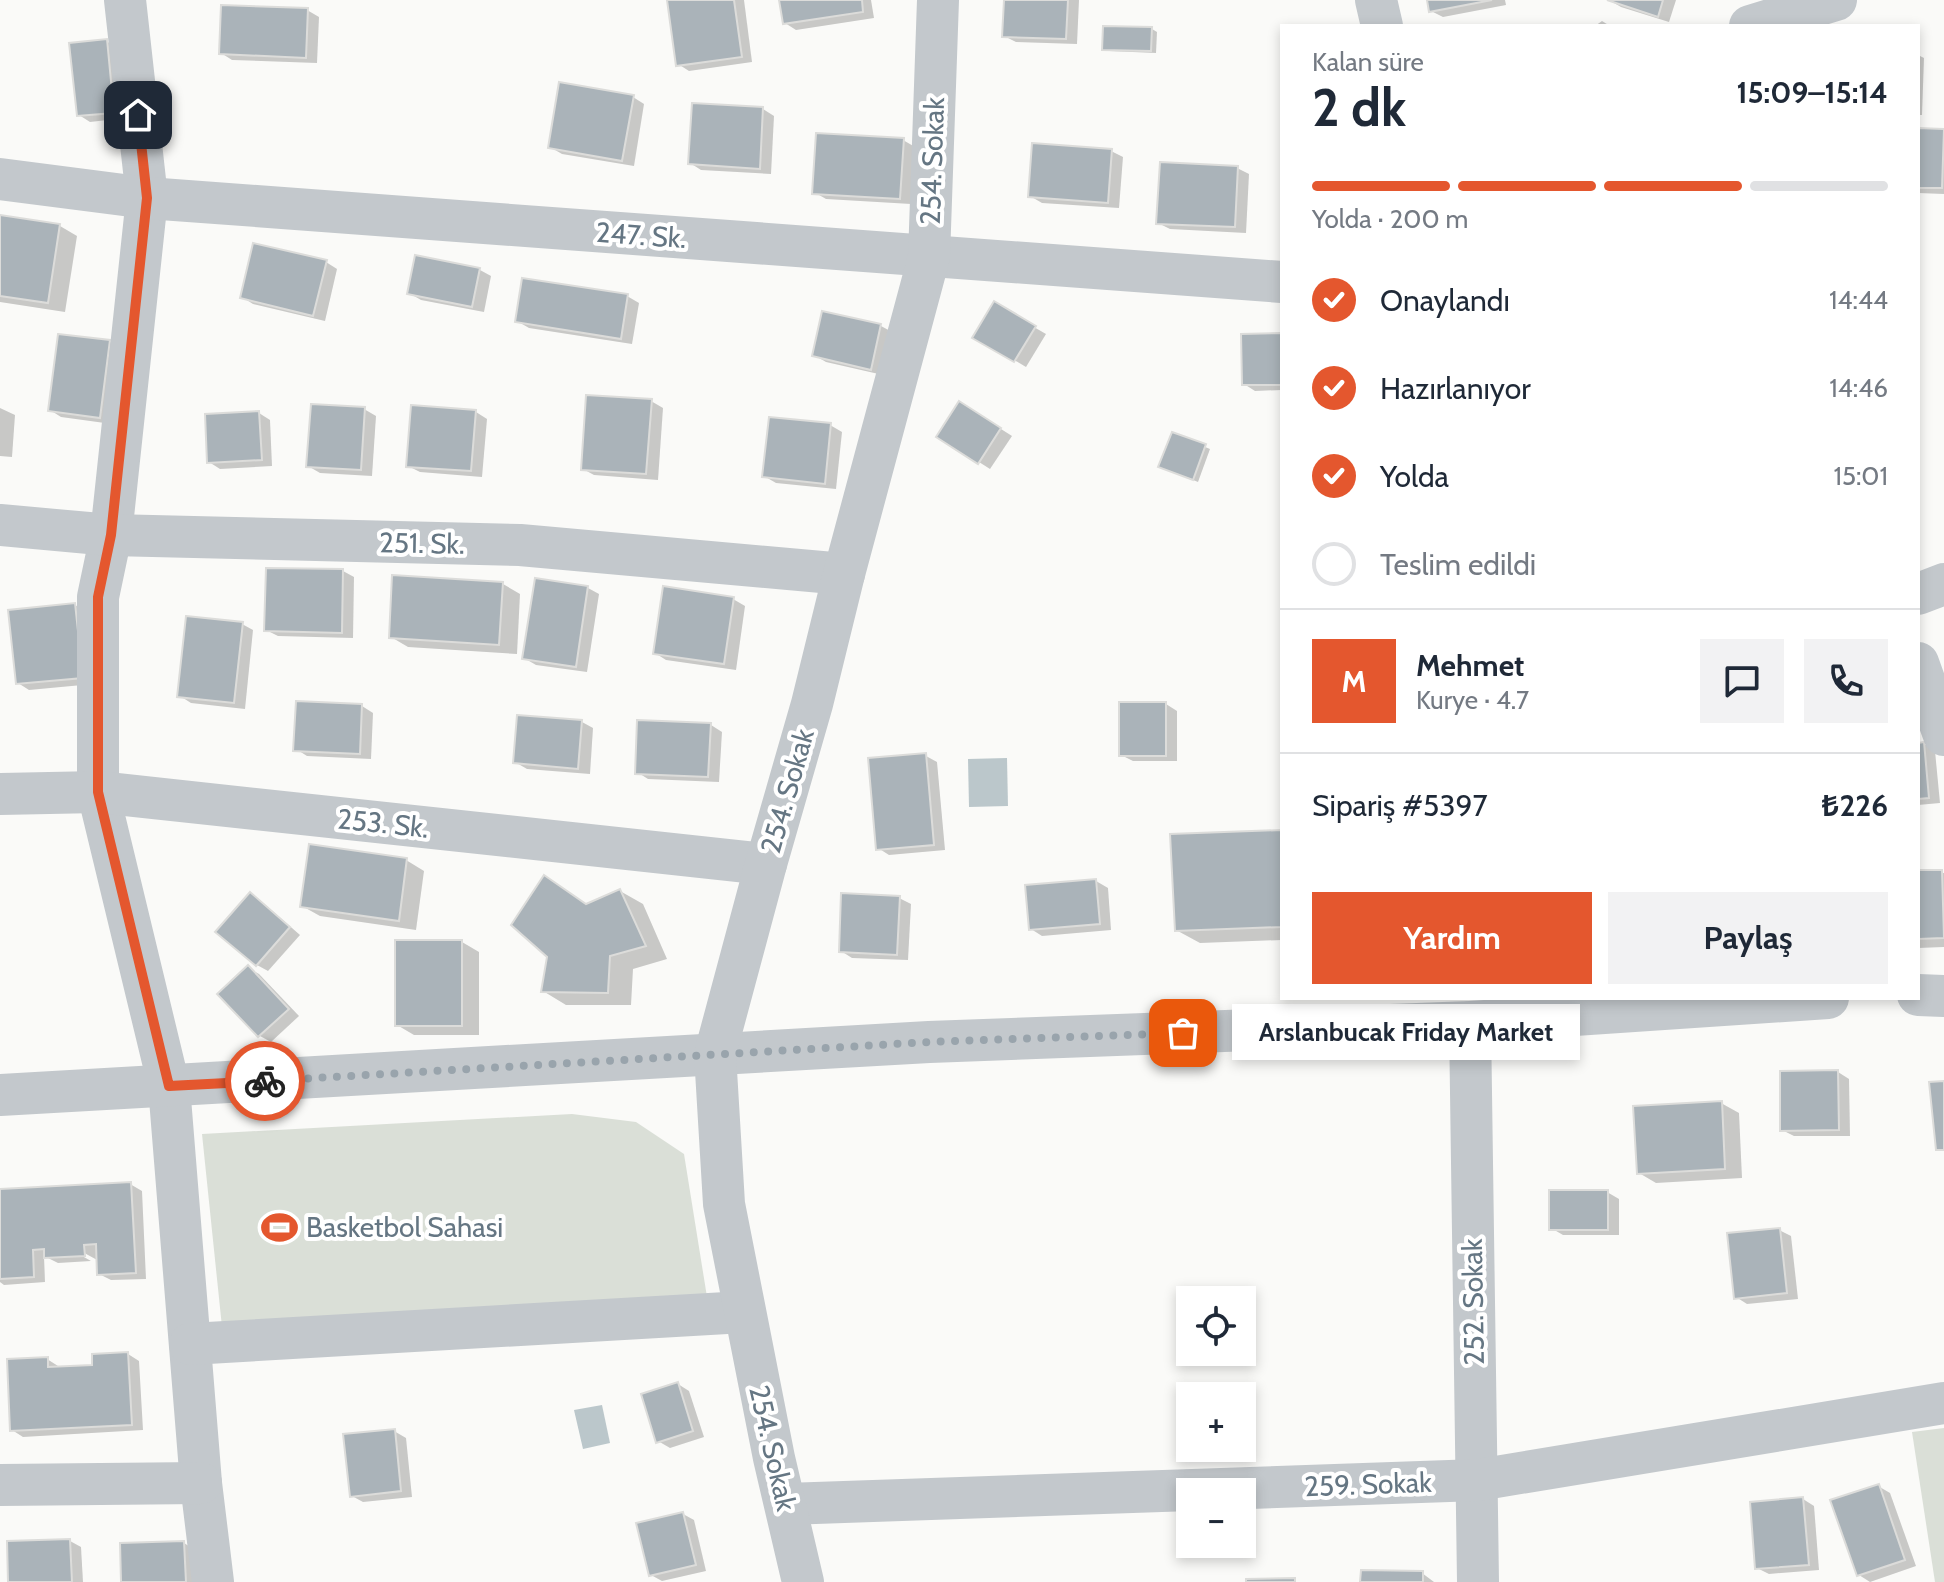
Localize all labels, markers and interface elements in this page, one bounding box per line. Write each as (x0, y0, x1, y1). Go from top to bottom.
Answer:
text: Kalan süre (1312, 46, 1424, 78)
text: 15:09–15:14 (1736, 74, 1888, 111)
text: 2 dk (1312, 76, 1406, 139)
pin (104, 81, 172, 149)
icon: home (116, 93, 160, 137)
street label: 254. Sokak (913, 96, 951, 225)
text: Yolda · 200 m (1312, 203, 1468, 235)
street label: 247. Sk. (595, 215, 687, 255)
icon: check (1312, 278, 1356, 322)
text: Onaylandı (1380, 282, 1510, 319)
text: 14:44 (1829, 284, 1888, 316)
icon: check (1312, 366, 1356, 410)
text: Hazırlanıyor (1380, 370, 1531, 407)
text: 14:46 (1829, 372, 1888, 404)
icon: check (1312, 454, 1356, 498)
text: Yolda (1380, 458, 1449, 495)
text: 15:01 (1833, 460, 1888, 492)
street label: 251. Sk. (379, 525, 465, 561)
text: Teslim edildi (1380, 546, 1536, 583)
button: chat (1700, 639, 1784, 723)
button: phone (1804, 639, 1888, 723)
text: Mehmet (1416, 647, 1524, 684)
text: M (1342, 663, 1367, 700)
text: Kurye · 4.7 (1416, 684, 1529, 716)
street label: 254. Sokak (753, 724, 821, 857)
text: Sipariş #5397 (1312, 787, 1488, 824)
text: ₺226 (1822, 787, 1888, 824)
street label: 253. Sk. (336, 801, 430, 845)
button: Yardım (1312, 892, 1592, 984)
button: Paylaş (1608, 892, 1888, 984)
pin (1149, 999, 1217, 1067)
callout: Arslanbucak Friday Market (1231, 1005, 1579, 1061)
icon: bag (1161, 1011, 1205, 1055)
text: Arslanbucak Friday Market (1259, 1016, 1553, 1048)
courier (225, 1041, 305, 1121)
icon: bike (243, 1059, 287, 1103)
sports icon: Basketbol Sahasi (261, 1208, 299, 1246)
place label: Basketbol Sahasi (306, 1210, 503, 1244)
street label: 252. Sokak (1455, 1238, 1491, 1366)
map controls (1176, 1286, 1256, 1558)
button: locate (1176, 1286, 1256, 1366)
street label: 254. Sokak (742, 1382, 804, 1515)
button: + (1176, 1382, 1256, 1462)
street label: 259. Sokak (1304, 1465, 1433, 1503)
button: − (1176, 1478, 1256, 1558)

